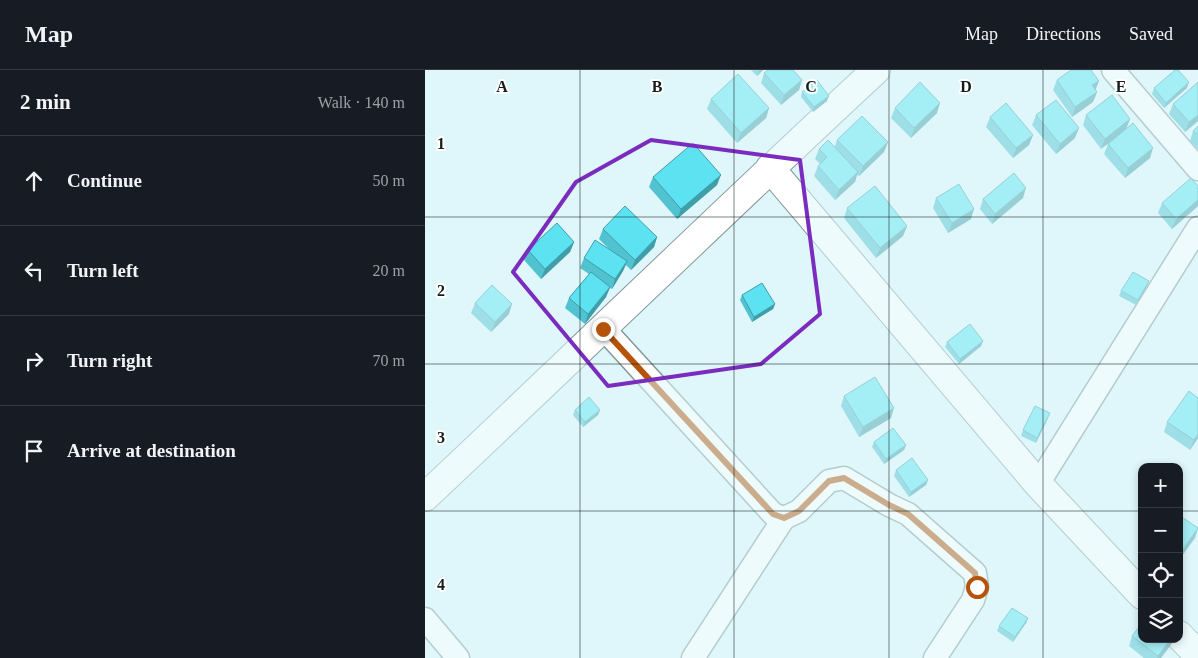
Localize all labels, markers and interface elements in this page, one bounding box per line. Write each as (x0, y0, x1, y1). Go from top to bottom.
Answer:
text: Map (25, 21, 73, 47)
text: Map (965, 24, 998, 44)
text: Directions (1026, 24, 1101, 44)
text: Saved (1129, 24, 1173, 44)
text: A (496, 78, 508, 95)
text: B (652, 78, 663, 95)
text: C (805, 78, 817, 95)
text: D (960, 78, 972, 95)
text: E (1116, 78, 1126, 95)
text: 2 min (20, 90, 71, 114)
text: Walk · 140 m (318, 94, 405, 111)
text: 1 (437, 135, 445, 152)
icon: ahead (20, 167, 48, 195)
text: Continue (67, 170, 142, 191)
text: 50 m (373, 172, 405, 189)
icon: left (20, 257, 48, 285)
text: Turn left (67, 260, 139, 281)
text: 20 m (373, 262, 405, 279)
text: 2 (437, 282, 445, 299)
route end (592, 318, 615, 341)
icon: right (20, 347, 48, 375)
text: Turn right (67, 350, 152, 371)
text: 70 m (373, 352, 405, 369)
text: 3 (437, 429, 445, 446)
icon: arrive (20, 437, 48, 465)
text: Arrive at destination (67, 440, 236, 461)
map controls (1138, 463, 1183, 643)
button: + (1138, 463, 1183, 508)
button: − (1138, 508, 1183, 553)
button: locate (1138, 553, 1183, 598)
text: 4 (437, 576, 445, 593)
route start (966, 576, 989, 599)
button: layers (1138, 598, 1183, 643)

